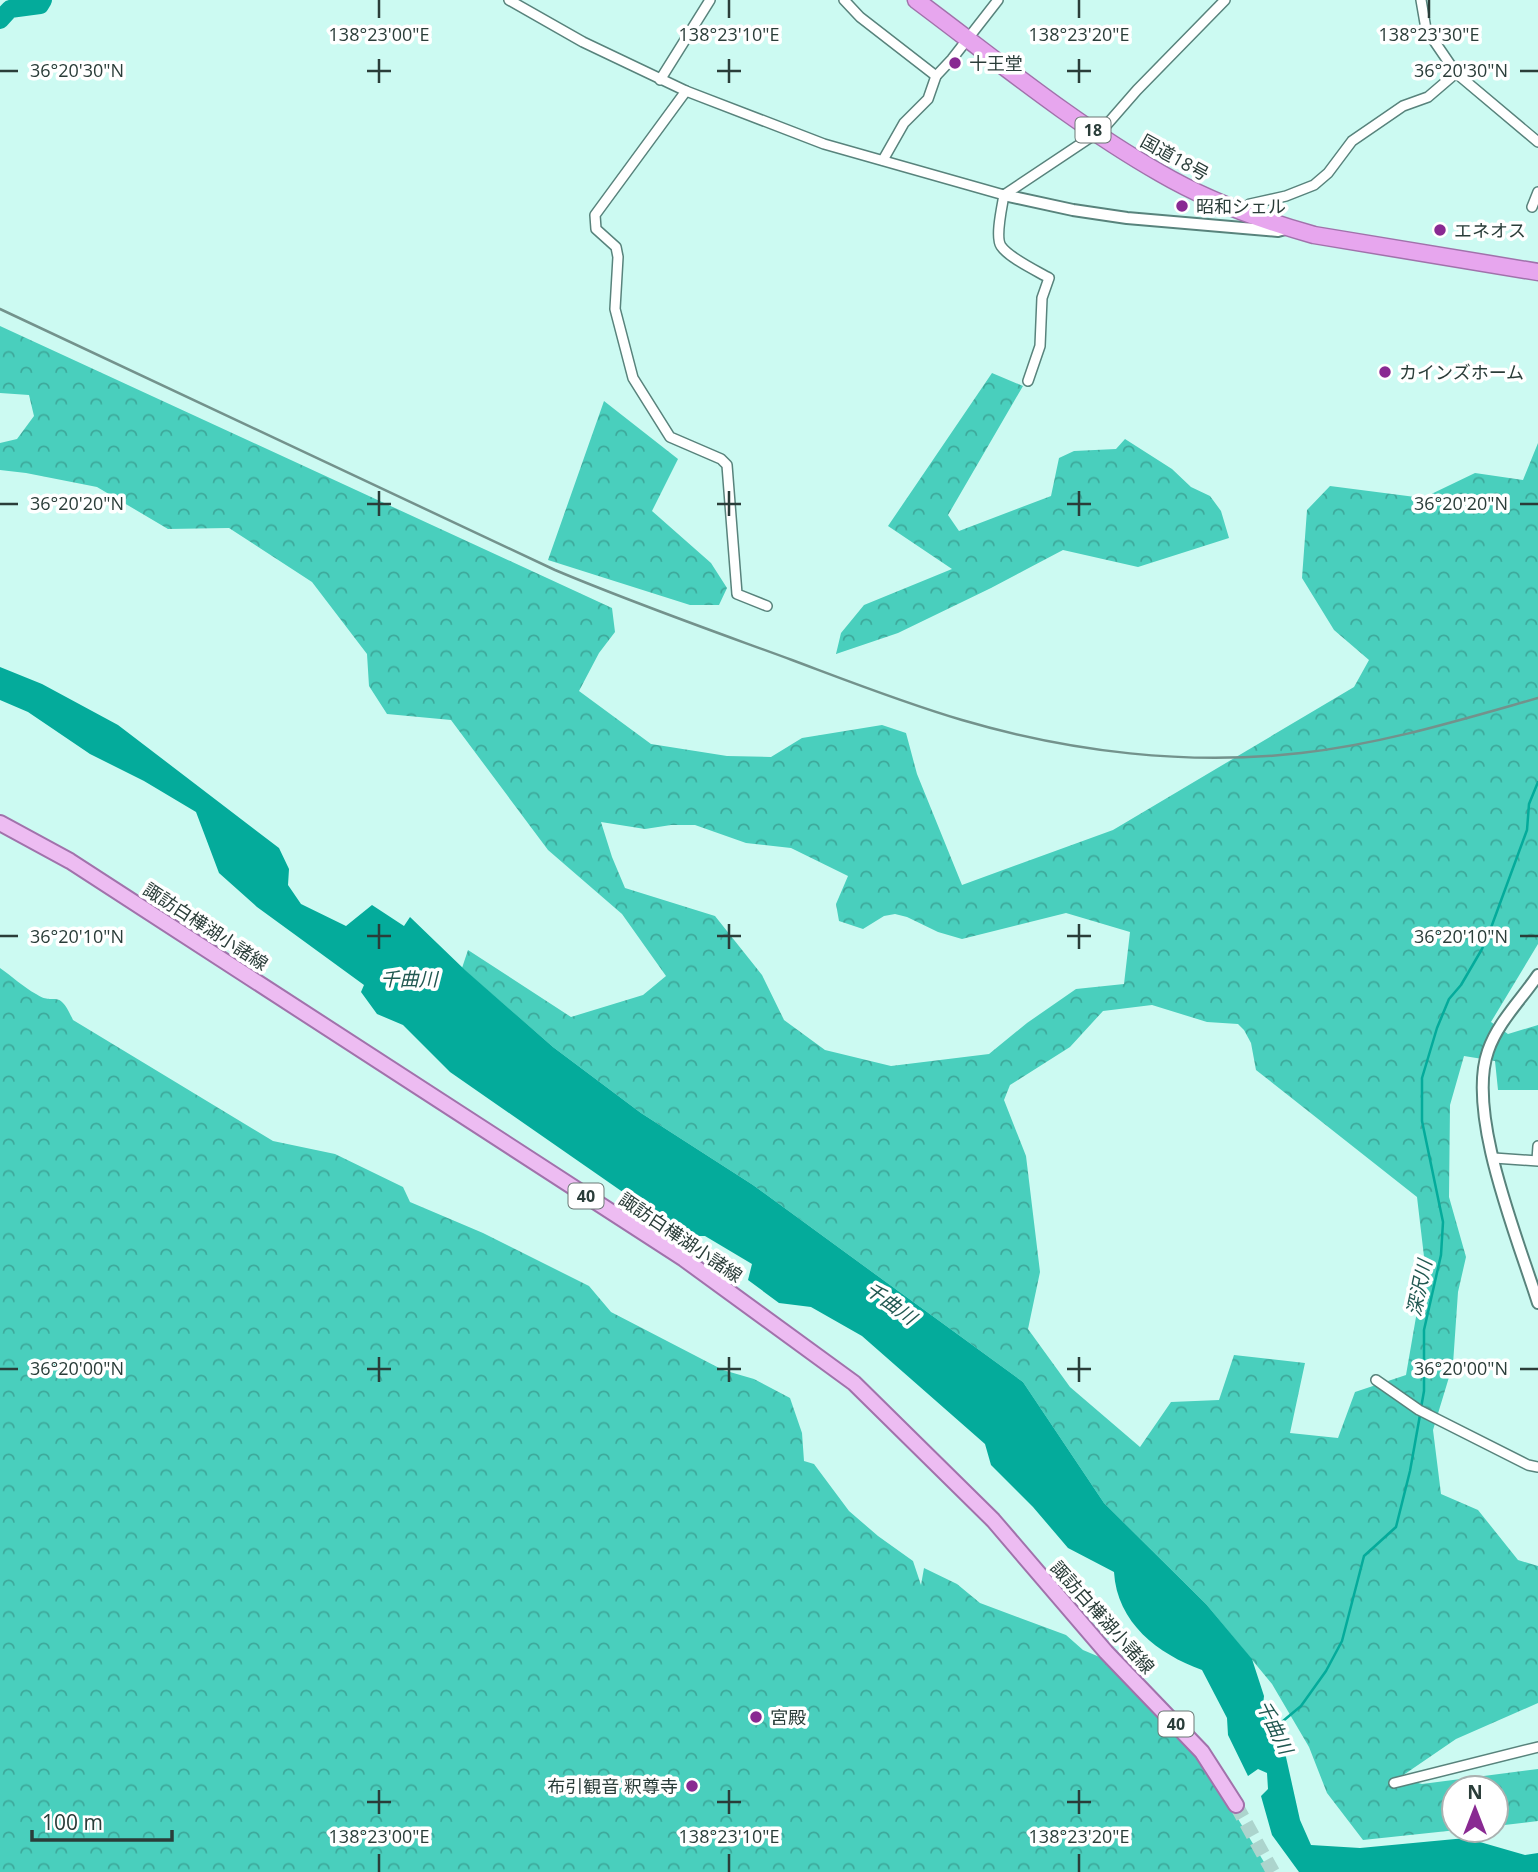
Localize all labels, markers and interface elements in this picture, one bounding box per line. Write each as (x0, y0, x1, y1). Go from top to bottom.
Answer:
text: 138°23'00"E (329, 22, 429, 46)
text: 138°23'10"E (679, 22, 779, 46)
text: 138°23'20"E (1029, 22, 1129, 46)
text: 138°23'30"E (1379, 22, 1479, 46)
place label: 十王堂 (969, 51, 1023, 75)
marker: 十王堂 (947, 55, 963, 71)
text: 36°20'30"N (30, 58, 124, 82)
text: 36°20'30"N (1414, 58, 1508, 82)
road number: 18 (1076, 118, 1110, 142)
street label: 国道18号 (1137, 128, 1213, 186)
place label: 昭和シェル (1196, 194, 1286, 218)
marker: 昭和シェル (1174, 198, 1190, 214)
place label: エネオス (1454, 218, 1526, 242)
marker: エネオス (1432, 222, 1448, 238)
place label: カインズホーム (1399, 360, 1524, 384)
marker: カインズホーム (1377, 364, 1393, 380)
text: 36°20'20"N (30, 491, 124, 515)
text: 36°20'20"N (1414, 491, 1508, 515)
street label: 諏訪白樺湖小諸線 (139, 877, 273, 975)
text: 36°20'10"N (30, 924, 124, 948)
text: 36°20'10"N (1414, 924, 1508, 948)
water label: 千曲川 (380, 966, 439, 992)
road number: 40 (568, 1184, 604, 1208)
street label: 諏訪白樺湖小諸線 (615, 1187, 747, 1287)
water label: 深沢川 (1400, 1255, 1438, 1319)
water label: 千曲川 (860, 1276, 923, 1331)
text: 36°20'00"N (30, 1356, 124, 1380)
text: 36°20'00"N (1414, 1356, 1508, 1380)
street label: 諏訪白樺湖小諸線 (1046, 1555, 1160, 1679)
water label: 千曲川 (1251, 1696, 1300, 1760)
place label: 宮殿 (770, 1705, 806, 1729)
marker: 宮殿 (748, 1709, 764, 1725)
road number: 40 (1158, 1712, 1194, 1736)
place label: 布引観音 釈尊寺 (547, 1774, 678, 1798)
north arrow (1440, 1774, 1510, 1844)
marker: 布引観音 釈尊寺 (684, 1778, 700, 1794)
text: N (1467, 1779, 1483, 1805)
scale bar (32, 1798, 172, 1842)
text: 100 m (42, 1808, 103, 1836)
text: 138°23'00"E (329, 1824, 429, 1848)
text: 138°23'10"E (679, 1824, 779, 1848)
text: 138°23'20"E (1029, 1824, 1129, 1848)

